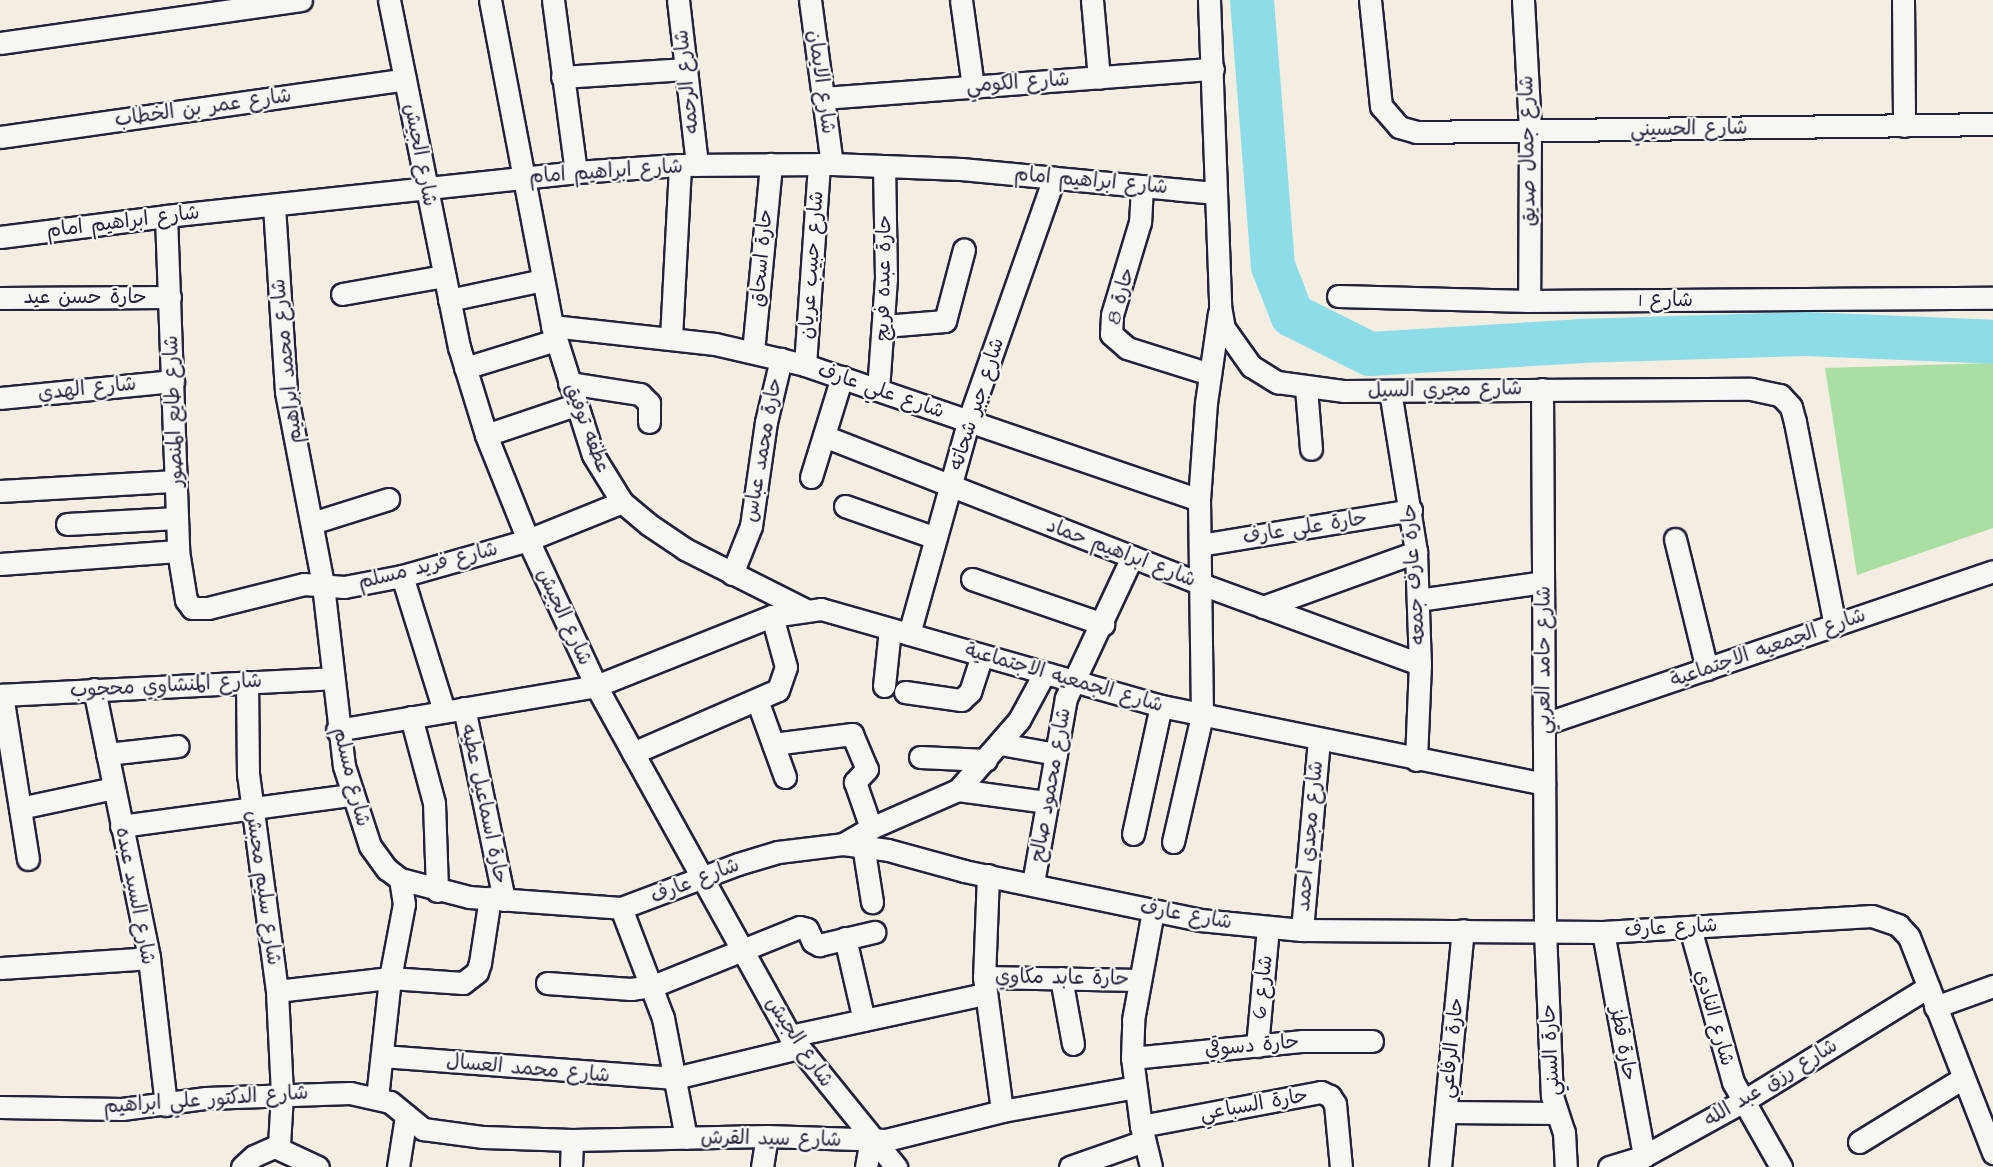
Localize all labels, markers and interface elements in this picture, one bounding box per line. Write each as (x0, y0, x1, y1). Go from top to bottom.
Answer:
street label: شارع الرحمه (670, 28, 704, 136)
street label: شارع الايمان (802, 28, 840, 136)
street label: شارع الكومي (965, 67, 1071, 99)
street label: شارع جمال صديق (1515, 75, 1541, 227)
street label: شارع عمر بن الخطاب (113, 84, 293, 132)
street label: شارع الجيش (398, 102, 442, 208)
street label: شارع الحسيني (1630, 116, 1748, 142)
street label: شارع ابراهيم امام (528, 155, 684, 189)
street label: شارع ابراهيم امام (1013, 162, 1169, 200)
street label: شارع حبيب عريان (795, 190, 829, 340)
street label: شارع ابراهيم امام (45, 201, 201, 243)
street label: حارة اسحاق (746, 208, 778, 308)
street label: حارة عبده فريج (871, 215, 897, 341)
street label: حارة 8 (1102, 265, 1140, 327)
street label: شارع محمد ابراهيم (266, 277, 308, 445)
street label: حارة حسن عيد (23, 285, 147, 309)
street label: شارع 1 (1639, 288, 1693, 312)
street label: شارع طايع المنصور (159, 335, 189, 487)
street label: شارع جبر شحاته (944, 335, 1010, 473)
street label: شارع علي عارف (815, 358, 947, 424)
street label: شارع الهدي (37, 372, 137, 406)
street label: حارة محمد عباس (739, 376, 787, 524)
street label: شارع مجري السيل (1368, 377, 1522, 403)
street label: عطفه توفيق (559, 380, 615, 476)
street label: حارة عارف جمعه (1397, 503, 1431, 645)
street label: حارة على عارف (1241, 506, 1369, 550)
street label: شارع ابراهيم حماد (1043, 514, 1199, 592)
street label: شارع فريد مسلم (356, 537, 500, 595)
street label: شارع الجيش (531, 565, 597, 669)
street label: شارع حامد العربي (1532, 586, 1556, 734)
street label: شارع الجمعيه الاجتماعية (1667, 603, 1869, 693)
street label: شارع الجمعيه الاجتماعية (962, 638, 1166, 718)
street label: شارع المنشاوي محجوب (69, 669, 263, 703)
street label: شارع محمود صالح (1026, 706, 1076, 864)
street label: حارة اسماعيل عطيه (455, 722, 513, 886)
street label: شارع مسلم (327, 725, 375, 829)
street label: شارع مجدي احمد (1291, 760, 1329, 912)
street label: شارع سليم محبش (240, 809, 286, 967)
street label: شارع السيد عبده (110, 825, 160, 967)
street label: شارع عارف (647, 853, 743, 909)
street label: شارع عارف (1138, 895, 1234, 935)
street label: شارع عارف (1624, 914, 1718, 942)
street label: شارع 6 (1248, 954, 1278, 1020)
street label: حارة عابد مكاوي (995, 965, 1129, 991)
street label: شارع النادي (1689, 967, 1739, 1069)
street label: شارع الجيش (760, 992, 838, 1092)
street label: حارة الرفاعي (1435, 996, 1469, 1100)
street label: حارة السني (1537, 1004, 1565, 1096)
street label: حارة قطز (1605, 1005, 1641, 1083)
street label: حارة دسوقي (1204, 1030, 1300, 1062)
street label: شارع رزق عبد الله (1700, 1034, 1842, 1132)
street label: شارع محمد العسال (445, 1050, 611, 1088)
street label: شارع الدكتور علي ابراهيم (103, 1081, 309, 1119)
street label: حارة السباعي (1198, 1084, 1310, 1126)
street label: شارع سيد القرش (700, 1126, 842, 1152)

